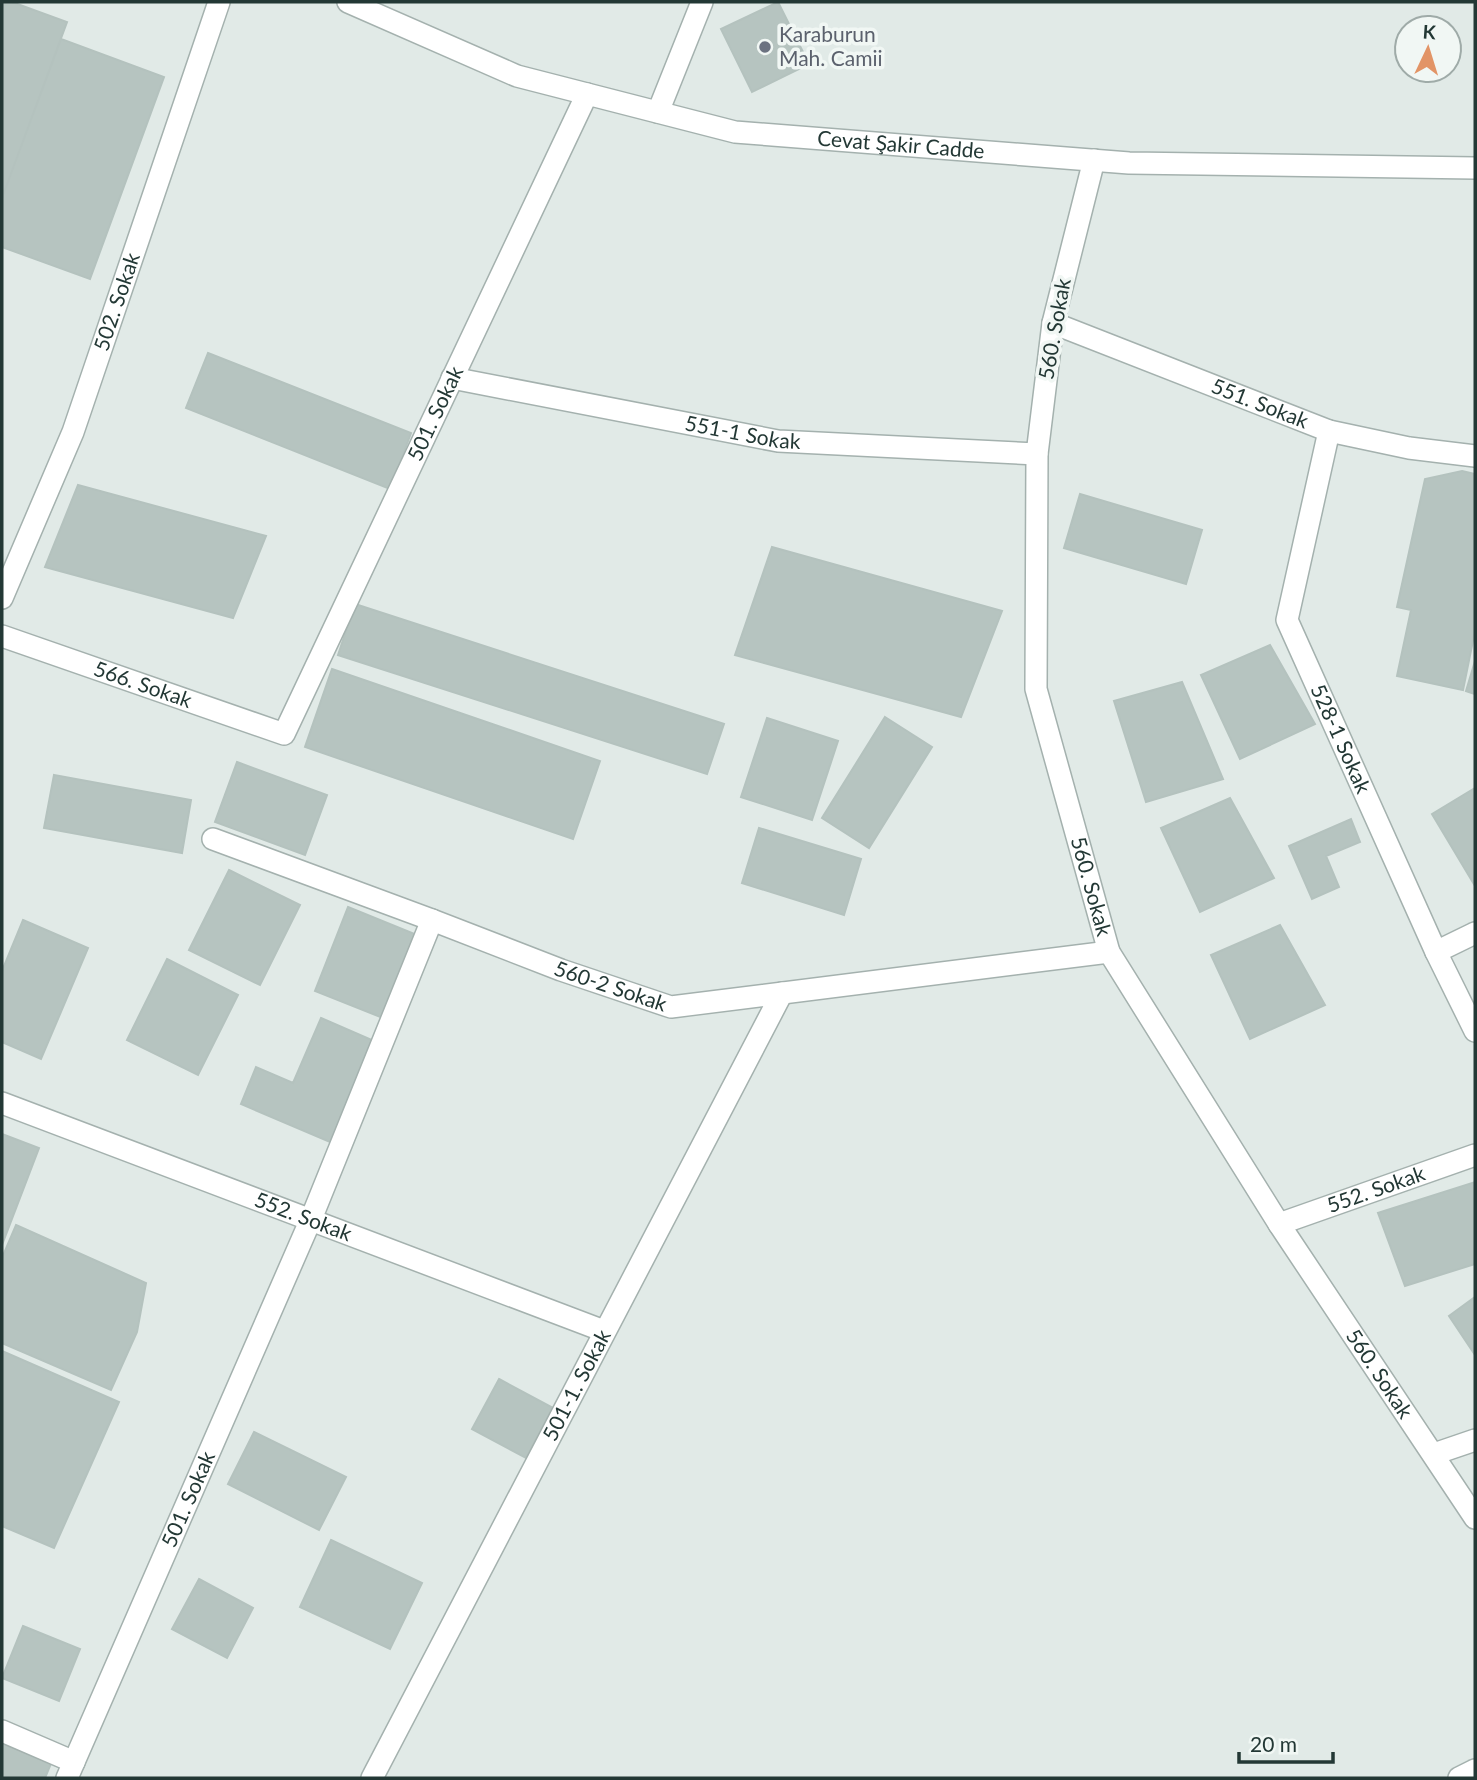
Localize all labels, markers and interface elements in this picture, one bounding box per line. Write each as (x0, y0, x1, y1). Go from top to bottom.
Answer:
north arrow (1393, 14, 1463, 84)
text: K (1422, 20, 1437, 44)
place label: Karaburun Mah. Camii (779, 21, 883, 70)
marker: Karaburun Mah. Camii (757, 39, 773, 55)
street label: Cevat Şakir Cadde (817, 125, 986, 163)
street label: 502. Sokak (88, 249, 144, 354)
street label: 560. Sokak (1032, 276, 1075, 381)
street label: 501. Sokak (401, 361, 468, 464)
street label: 551. Sokak (1208, 372, 1313, 433)
street label: 551-1 Sokak (683, 409, 801, 453)
street label: 566. Sokak (91, 655, 196, 712)
street label: 528-1 Sokak (1306, 680, 1377, 797)
street label: 560. Sokak (1067, 834, 1118, 939)
street label: 560-2 Sokak (551, 955, 671, 1016)
street label: 552. Sokak (1323, 1160, 1428, 1217)
street label: 552. Sokak (252, 1186, 356, 1246)
street label: 560. Sokak (1342, 1324, 1419, 1423)
street label: 501-1. Sokak (536, 1325, 615, 1444)
street label: 501. Sokak (155, 1447, 219, 1551)
scale bar (1239, 1720, 1334, 1764)
text: 20 m (1250, 1731, 1297, 1756)

